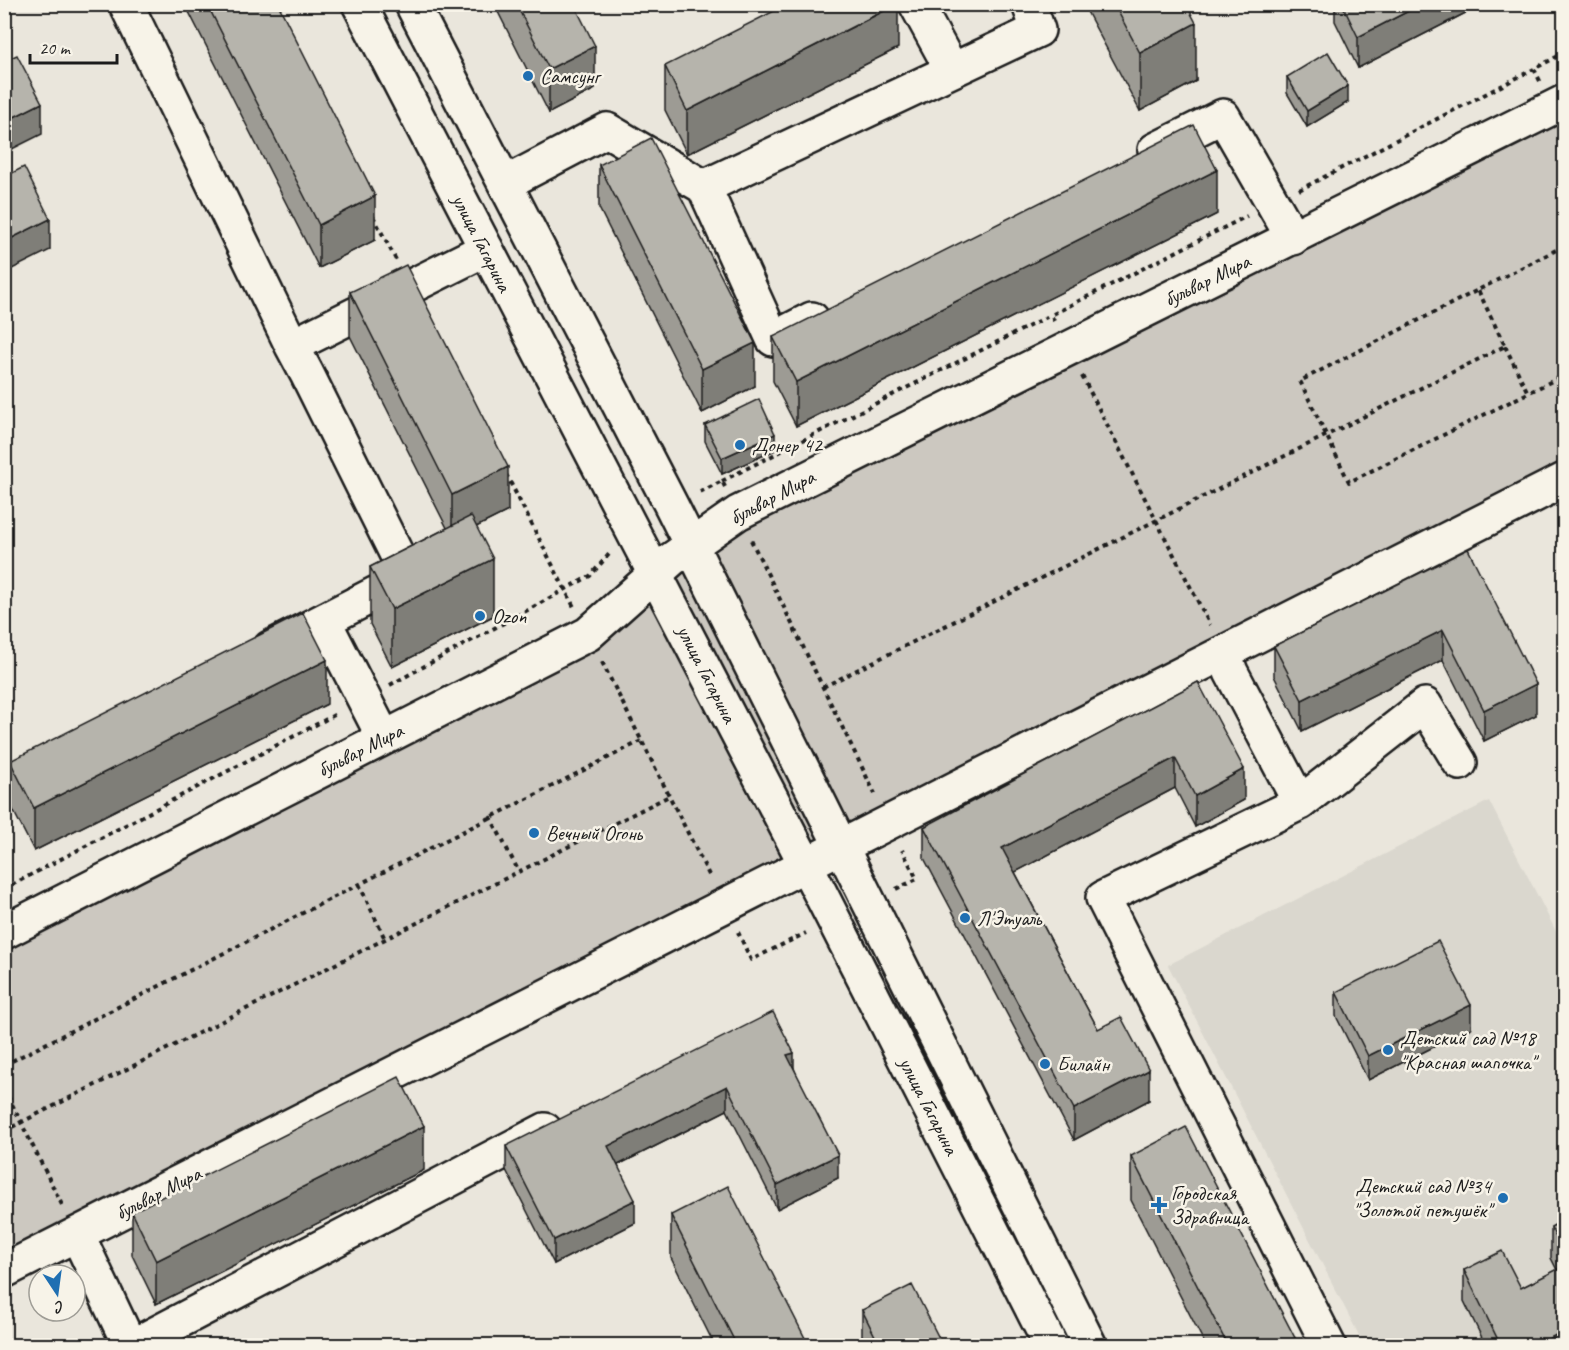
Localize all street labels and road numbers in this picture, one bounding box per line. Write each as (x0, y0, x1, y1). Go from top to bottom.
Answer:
street label: улица Гагарина (445, 188, 519, 298)
street label: бульвар Мира (1160, 247, 1256, 312)
street label: бульвар Мира (725, 463, 821, 530)
street label: улица Гагарина (670, 619, 744, 729)
street label: бульвар Мира (313, 716, 409, 783)
street label: улица Гагарина (892, 1051, 966, 1161)
street label: бульвар Мира (111, 1159, 207, 1226)

